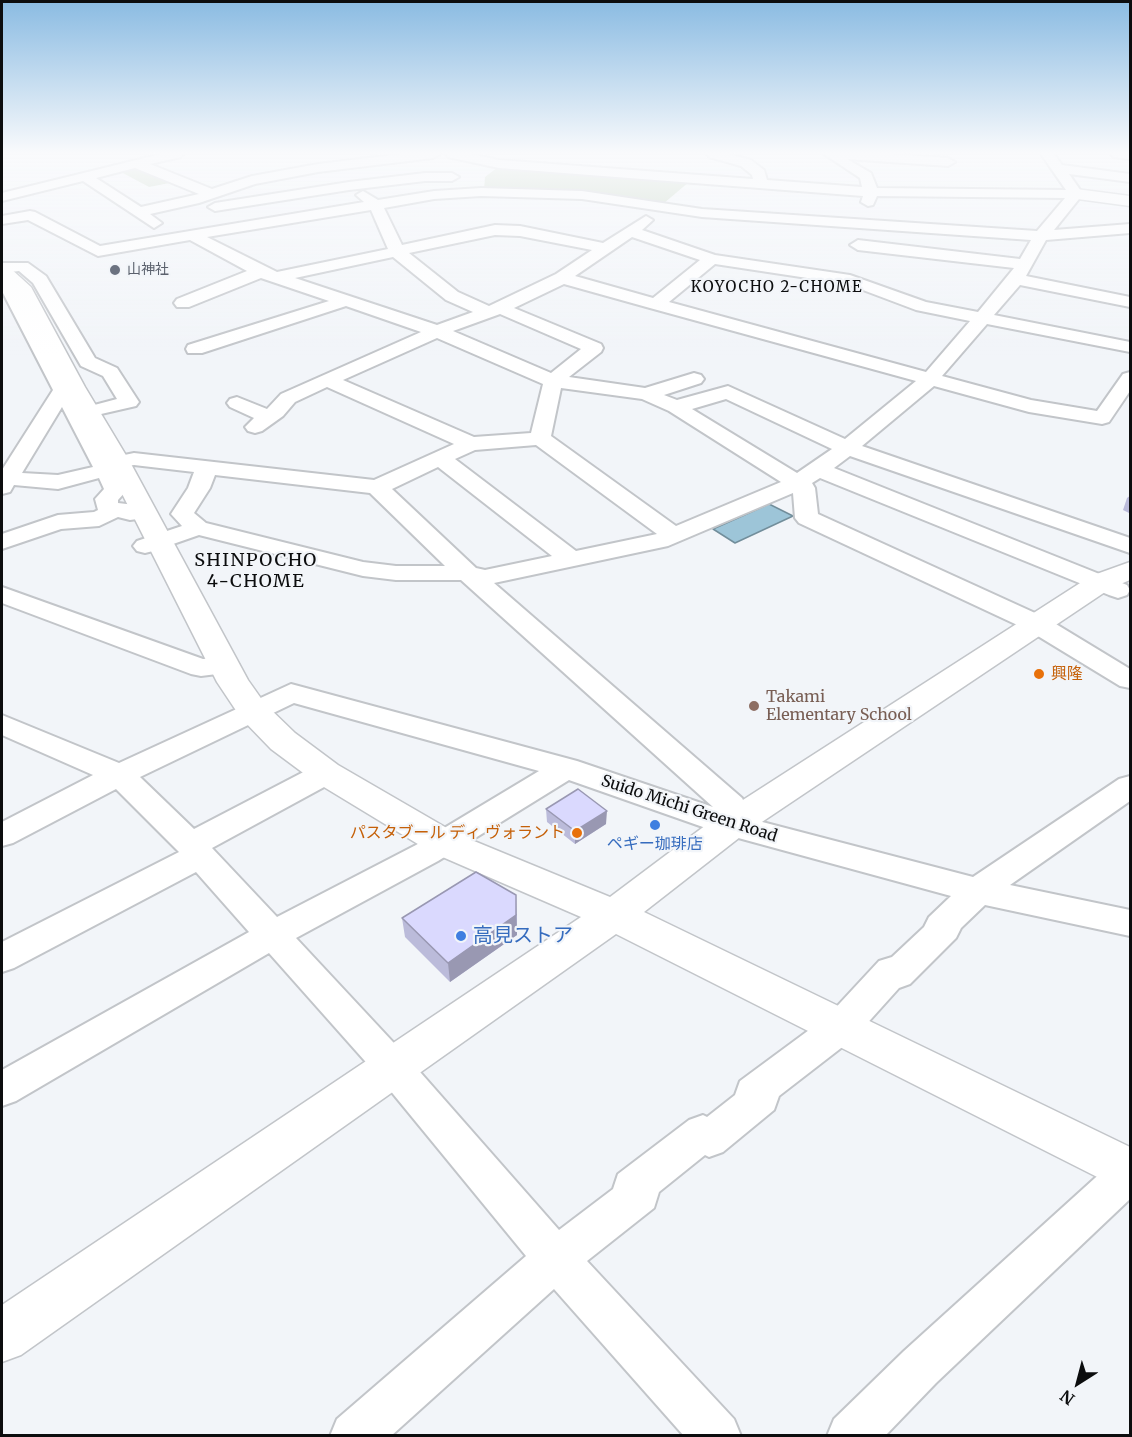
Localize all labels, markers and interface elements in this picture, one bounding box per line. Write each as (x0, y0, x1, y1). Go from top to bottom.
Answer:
place label: 山神社 (127, 262, 169, 278)
marker: 山神社 (108, 263, 122, 277)
district label: KOYOCHO 2-CHOME (691, 279, 863, 297)
district label: SHINPOCHO 4-CHOME (194, 550, 318, 592)
place label: 興隆 (1051, 664, 1083, 684)
marker: 興隆 (1032, 667, 1046, 681)
place label: Takami Elementary School (766, 687, 912, 725)
marker: Takami Elementary School (747, 699, 761, 713)
street label: Suido Michi Green Road (599, 771, 779, 847)
marker: ペギー珈琲店 (648, 818, 662, 832)
place label: パスタブール ディ ヴォラント (349, 823, 565, 843)
marker: パスタブール ディ ヴォラント (570, 826, 584, 840)
place label: ペギー珈琲店 (607, 834, 703, 854)
place label: 高見ストア (473, 924, 573, 948)
marker: 高見ストア (454, 929, 468, 943)
north arrow (1048, 1353, 1108, 1413)
text: N (1056, 1386, 1078, 1409)

